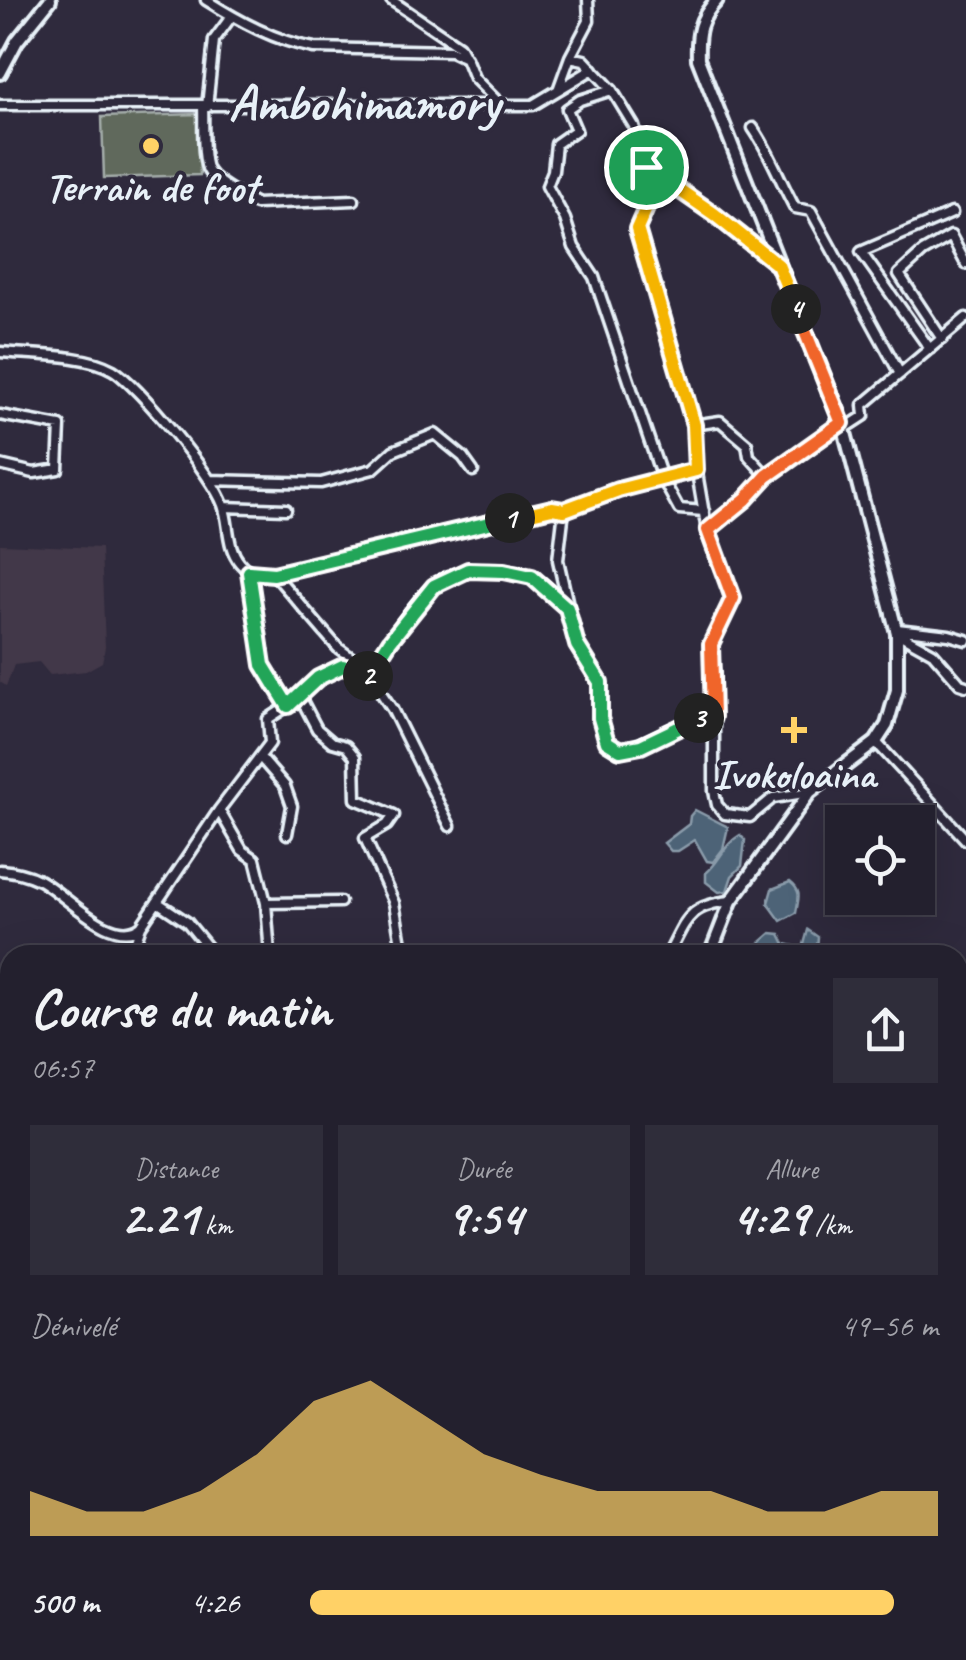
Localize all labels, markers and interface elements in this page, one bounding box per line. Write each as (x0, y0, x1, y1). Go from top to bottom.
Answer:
district label: Ambohimamory (229, 70, 505, 136)
pin (604, 125, 689, 210)
marker: Terrain de foot (140, 135, 162, 157)
icon: arrive (619, 140, 674, 195)
place label: Terrain de foot (45, 161, 263, 214)
pin: 4 (771, 284, 821, 334)
text: 4 (790, 291, 802, 326)
pin: 1 (485, 493, 535, 543)
text: 1 (504, 500, 516, 535)
pin: 2 (343, 651, 393, 701)
text: 2 (362, 658, 374, 693)
pin: 3 (674, 693, 724, 743)
text: 3 (693, 700, 705, 735)
marker: Ivokoloaina (781, 717, 807, 743)
place label: Ivokoloaina (713, 748, 879, 801)
map controls (825, 805, 935, 915)
button: locate (825, 805, 935, 915)
text: Course du matin (30, 974, 331, 1044)
button: share (833, 978, 938, 1083)
text: 06:57 (30, 1047, 94, 1088)
text: Distance (135, 1151, 218, 1186)
text: Durée (457, 1151, 511, 1186)
text: Allure (765, 1151, 818, 1186)
text: 2.21 (121, 1186, 198, 1249)
text: 9:54 (446, 1186, 522, 1249)
text: 4:29 (732, 1186, 808, 1249)
text: km (198, 1207, 232, 1242)
text: /km (808, 1207, 852, 1242)
text: Dénivelé (30, 1305, 116, 1346)
text: 49–56 m (840, 1305, 938, 1346)
text: 500 m (30, 1582, 99, 1623)
text: 4:26 (190, 1582, 240, 1623)

